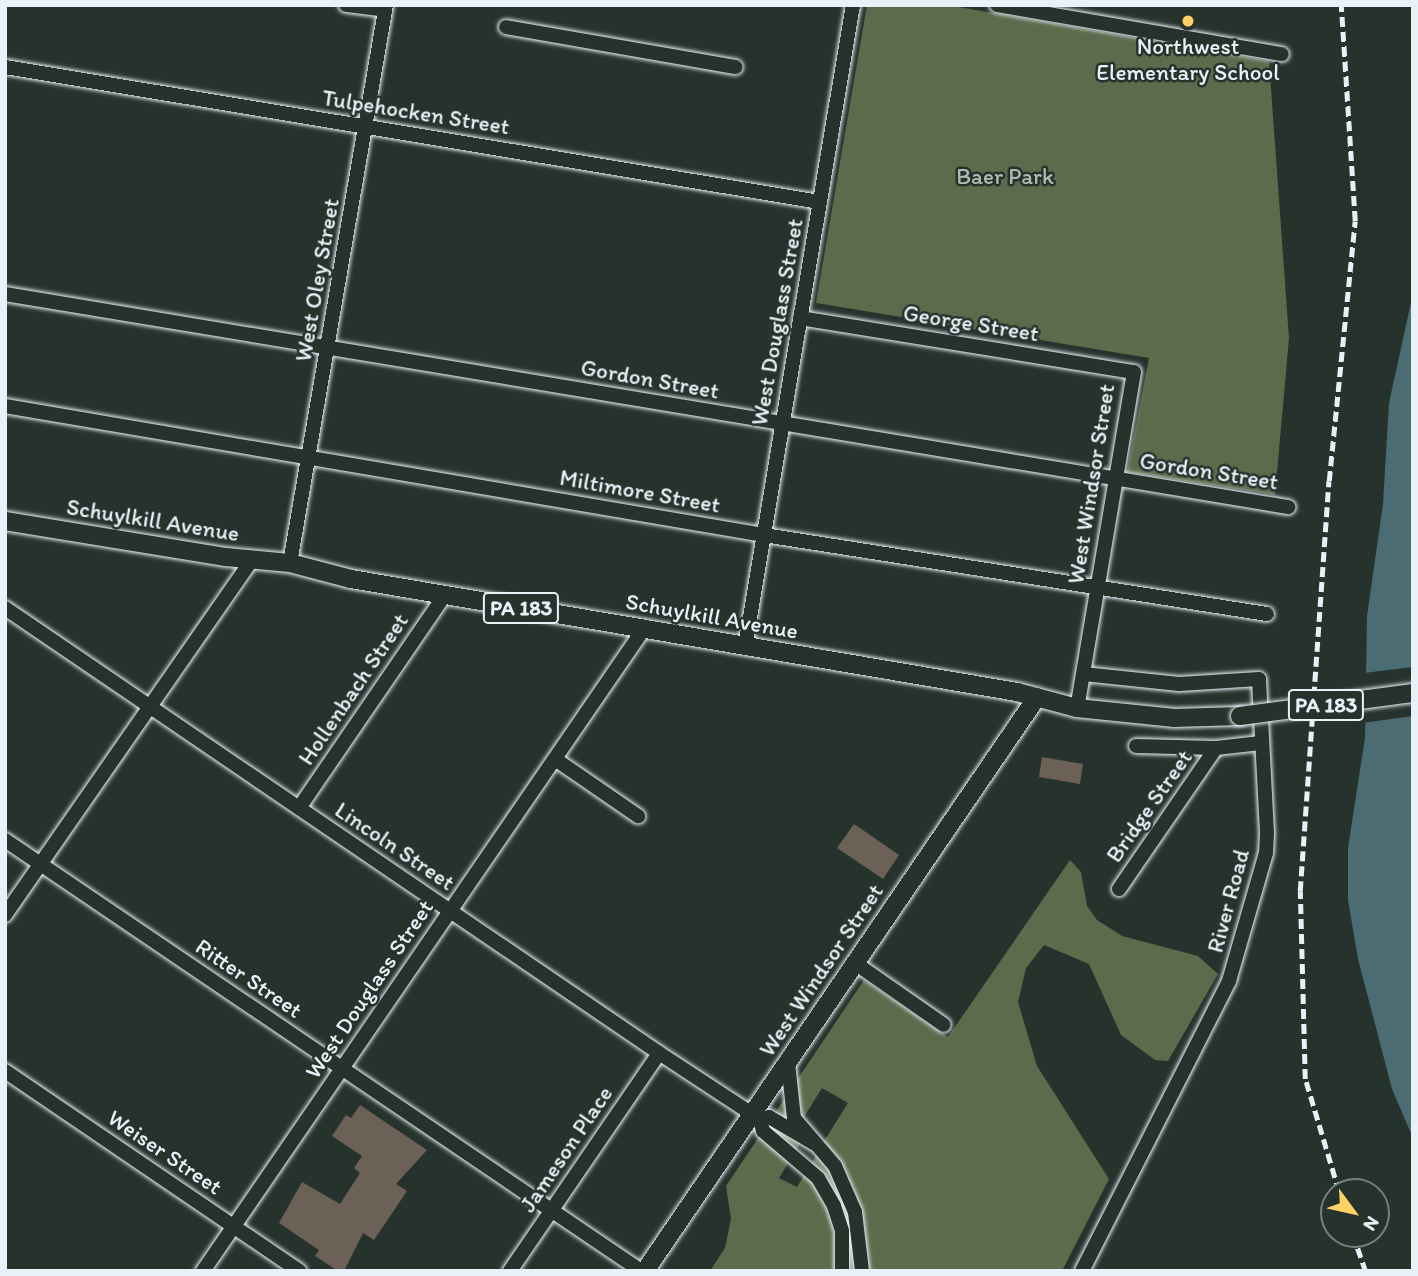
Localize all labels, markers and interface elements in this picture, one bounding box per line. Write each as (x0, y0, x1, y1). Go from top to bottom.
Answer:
marker: Northwest Elementary School (1180, 13, 1196, 29)
place label: Northwest Elementary School (1096, 32, 1280, 86)
street label: Tulpehocken Street (320, 84, 512, 140)
park label: Baer Park (956, 162, 1054, 190)
street label: West Oley Street (289, 196, 345, 364)
street label: West Douglass Street (745, 216, 809, 428)
street label: George Street (901, 299, 1041, 347)
street label: Gordon Street (579, 353, 721, 405)
street label: West Windsor Street (1062, 382, 1120, 586)
street label: Gordon Street (1138, 446, 1280, 496)
street label: Miltimore Street (558, 463, 722, 519)
street label: Schuylkill Avenue (65, 493, 241, 547)
street label: Schuylkill Avenue (624, 587, 800, 645)
road number: PA 183 (482, 590, 560, 626)
street label: Hollenbach Street (292, 608, 414, 770)
road number: PA 183 (1288, 688, 1364, 722)
street label: Bridge Street (1100, 744, 1198, 868)
street label: Lincoln Street (330, 796, 460, 896)
street label: River Road (1201, 847, 1255, 955)
street label: West Windsor Street (753, 879, 889, 1061)
street label: West Douglass Street (299, 894, 439, 1084)
street label: Ritter Street (191, 932, 307, 1024)
street label: Jameson Place (514, 1081, 618, 1217)
street label: Weiser Street (103, 1104, 227, 1200)
north arrow (1320, 1178, 1390, 1248)
text: N (1358, 1212, 1384, 1235)

